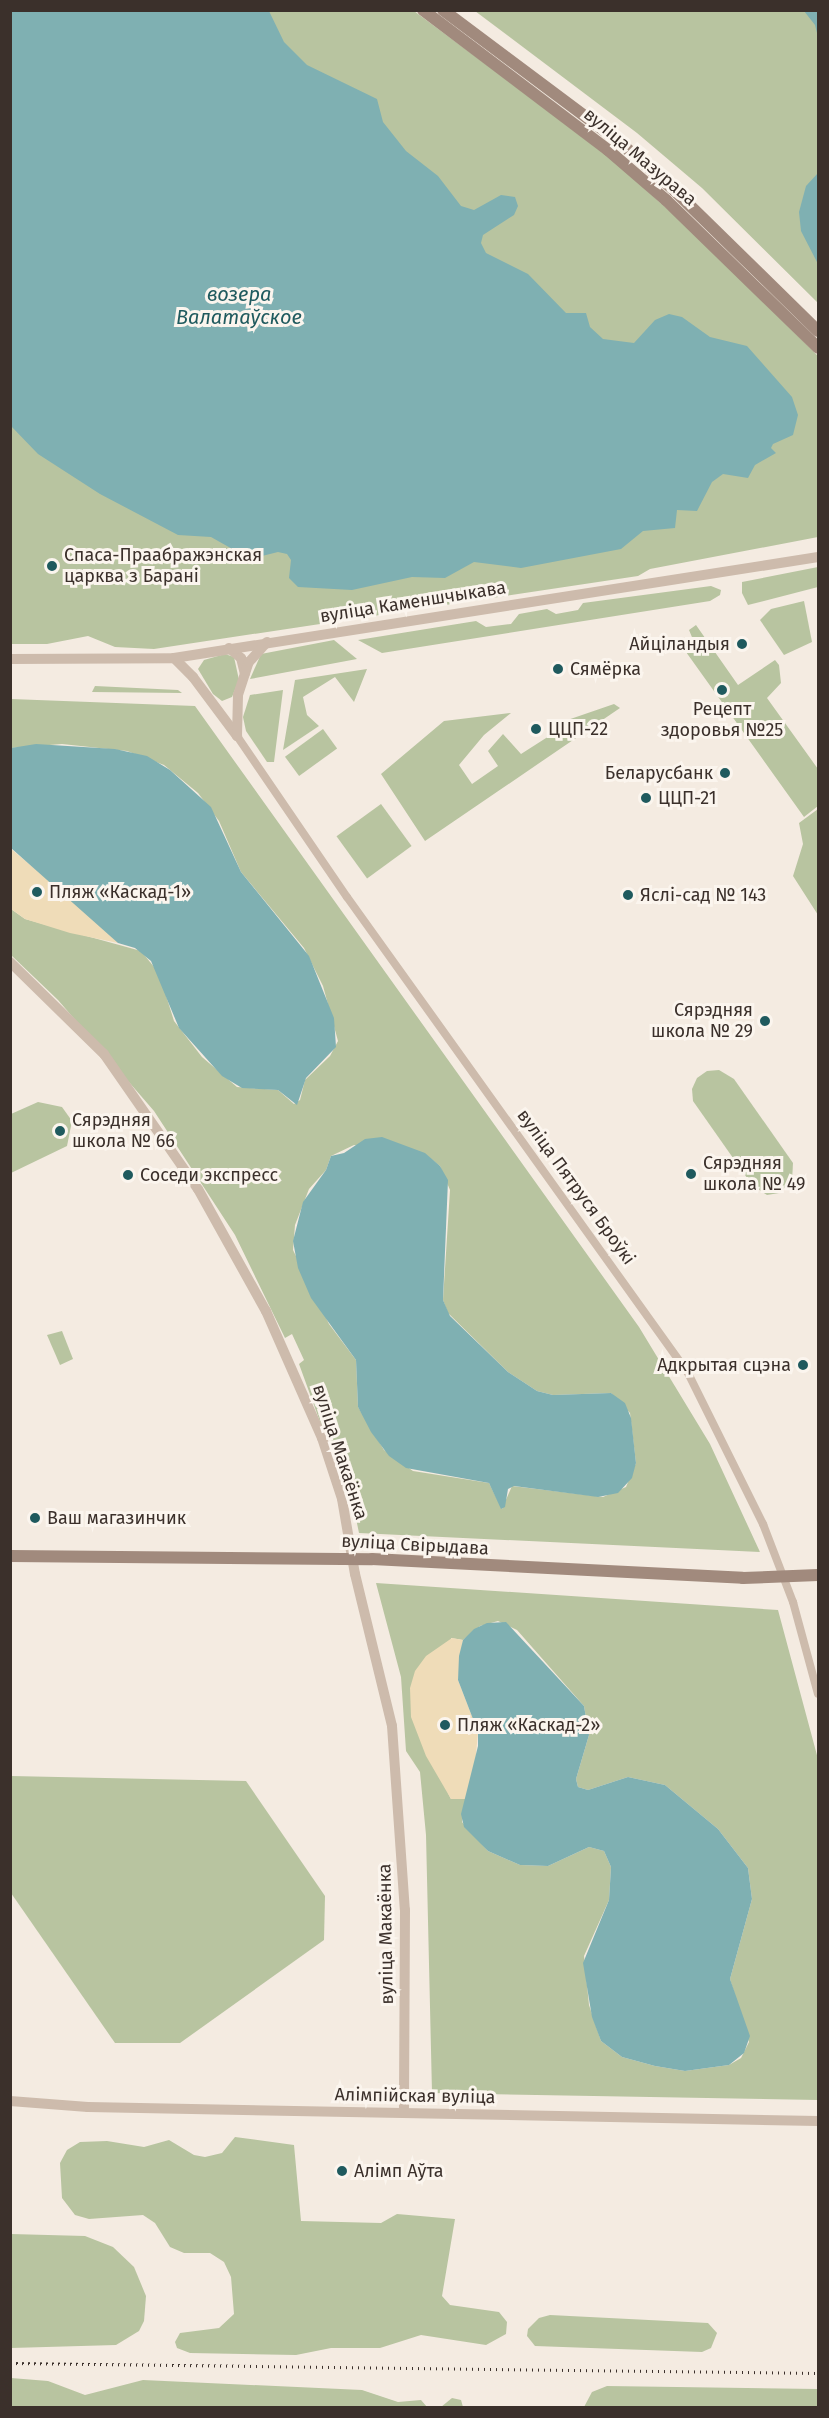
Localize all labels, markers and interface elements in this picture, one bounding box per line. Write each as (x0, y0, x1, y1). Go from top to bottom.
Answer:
street label: вуліца Мазурава (579, 104, 701, 210)
water label: возера Валатаўское (176, 282, 302, 329)
place label: Спаса-Праабражэнская царква з Барані (64, 545, 262, 588)
marker: Спаса-Праабражэнская царква з Барані (45, 559, 59, 573)
street label: вуліца Каменшчыкава (318, 577, 508, 627)
place label: Айціландыя (629, 633, 730, 655)
marker: Айціландыя (735, 637, 749, 651)
place label: Сямёрка (570, 658, 641, 680)
marker: Сямёрка (551, 662, 565, 676)
marker: Рецепт здоровья №25 (715, 683, 729, 697)
place label: Рецепт здоровья №25 (661, 699, 783, 742)
place label: ЦЦП-22 (548, 718, 608, 740)
marker: ЦЦП-22 (529, 722, 543, 736)
place label: Беларусбанк (605, 762, 713, 784)
marker: Беларусбанк (718, 766, 732, 780)
place label: ЦЦП-21 (658, 787, 716, 809)
marker: ЦЦП-21 (639, 791, 653, 805)
place label: Пляж «Каскад-1» (49, 881, 191, 903)
place label: Яслі-сад № 143 (640, 884, 766, 906)
marker: Пляж «Каскад-1» (30, 885, 44, 899)
marker: Яслі-сад № 143 (621, 888, 635, 902)
place label: Сярэдняя школа № 29 (651, 1000, 753, 1042)
marker: Сярэдняя школа № 29 (758, 1014, 772, 1028)
street label: вуліца Пятруся Броўкі (512, 1105, 640, 1269)
place label: Сярэдняя школа № 66 (72, 1110, 175, 1152)
marker: Сярэдняя школа № 66 (53, 1124, 67, 1138)
place label: Сярэдняя школа № 49 (703, 1153, 805, 1196)
place label: Соседи экспресс (140, 1164, 278, 1186)
marker: Сярэдняя школа № 49 (684, 1167, 698, 1181)
marker: Соседи экспресс (121, 1168, 135, 1182)
place label: Адкрытая сцэна (657, 1354, 791, 1376)
marker: Адкрытая сцэна (796, 1358, 810, 1372)
street label: вуліца Макаёнка (308, 1382, 372, 1522)
place label: Ваш магазинчик (47, 1507, 186, 1529)
marker: Ваш магазинчик (28, 1511, 42, 1525)
street label: вуліца Свірыдава (341, 1530, 489, 1560)
place label: Пляж «Каскад-2» (457, 1714, 600, 1736)
marker: Пляж «Каскад-2» (438, 1718, 452, 1732)
street label: вуліца Макаёнка (374, 1863, 398, 2005)
street label: Алімпійская вуліца (334, 2084, 496, 2108)
place label: Алімп Аўта (354, 2160, 444, 2182)
marker: Алімп Аўта (335, 2164, 349, 2178)

